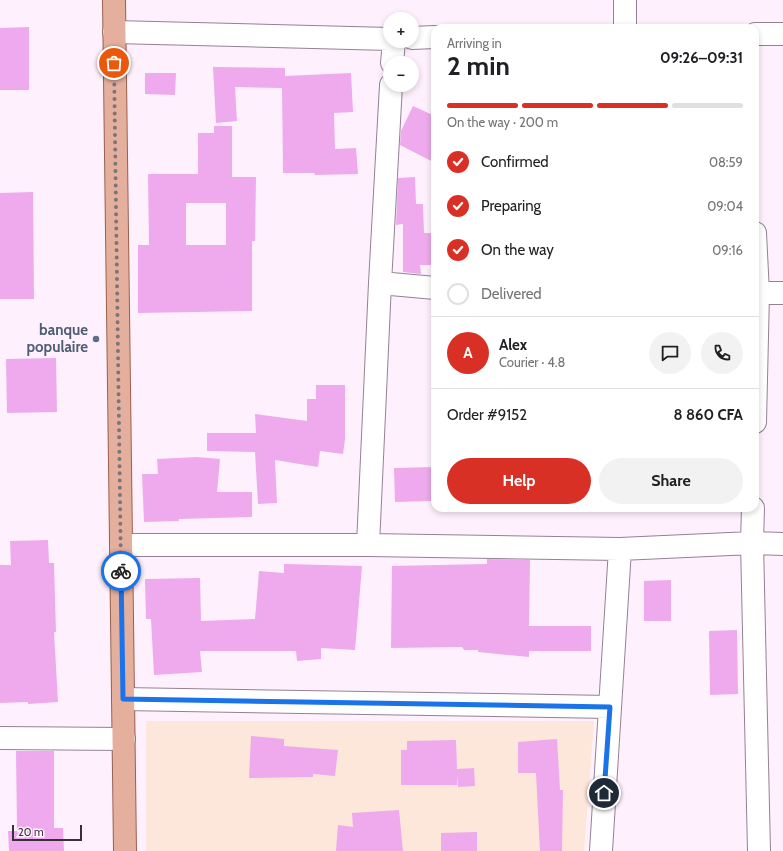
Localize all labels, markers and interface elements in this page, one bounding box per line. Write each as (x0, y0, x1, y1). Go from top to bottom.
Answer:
map controls (383, 12, 419, 92)
button: + (383, 12, 419, 48)
text: Arriving in (447, 35, 502, 51)
pin (97, 46, 131, 80)
text: 09:26–09:31 (660, 49, 743, 67)
text: 2 min (447, 50, 510, 82)
icon: bag (103, 52, 125, 74)
button: − (383, 56, 419, 92)
text: On the way · 200 m (447, 114, 558, 130)
icon: check (447, 151, 469, 173)
text: Confirmed (481, 153, 549, 171)
text: 08:59 (709, 154, 743, 170)
icon: check (447, 195, 469, 217)
text: Preparing (481, 197, 541, 215)
text: 09:04 (707, 198, 743, 214)
icon: check (447, 239, 469, 261)
text: On the way (481, 241, 554, 259)
text: 09:16 (712, 242, 743, 258)
text: Delivered (481, 285, 542, 303)
place label: banque populaire (26, 321, 88, 356)
button: chat (649, 332, 691, 374)
button: phone (701, 332, 743, 374)
marker: banque populaire (91, 334, 101, 344)
text: Alex (499, 336, 527, 354)
text: A (463, 344, 473, 362)
text: Courier · 4.8 (499, 354, 565, 370)
text: Order #9152 (447, 406, 527, 424)
text: 8 860 CFA (674, 406, 743, 424)
button: Help (447, 458, 591, 504)
button: Share (599, 458, 743, 504)
courier (101, 551, 141, 591)
icon: bike (110, 560, 132, 582)
pin (587, 776, 621, 810)
icon: home (593, 782, 615, 804)
scale bar (12, 823, 82, 842)
text: 20 m (18, 825, 44, 839)

